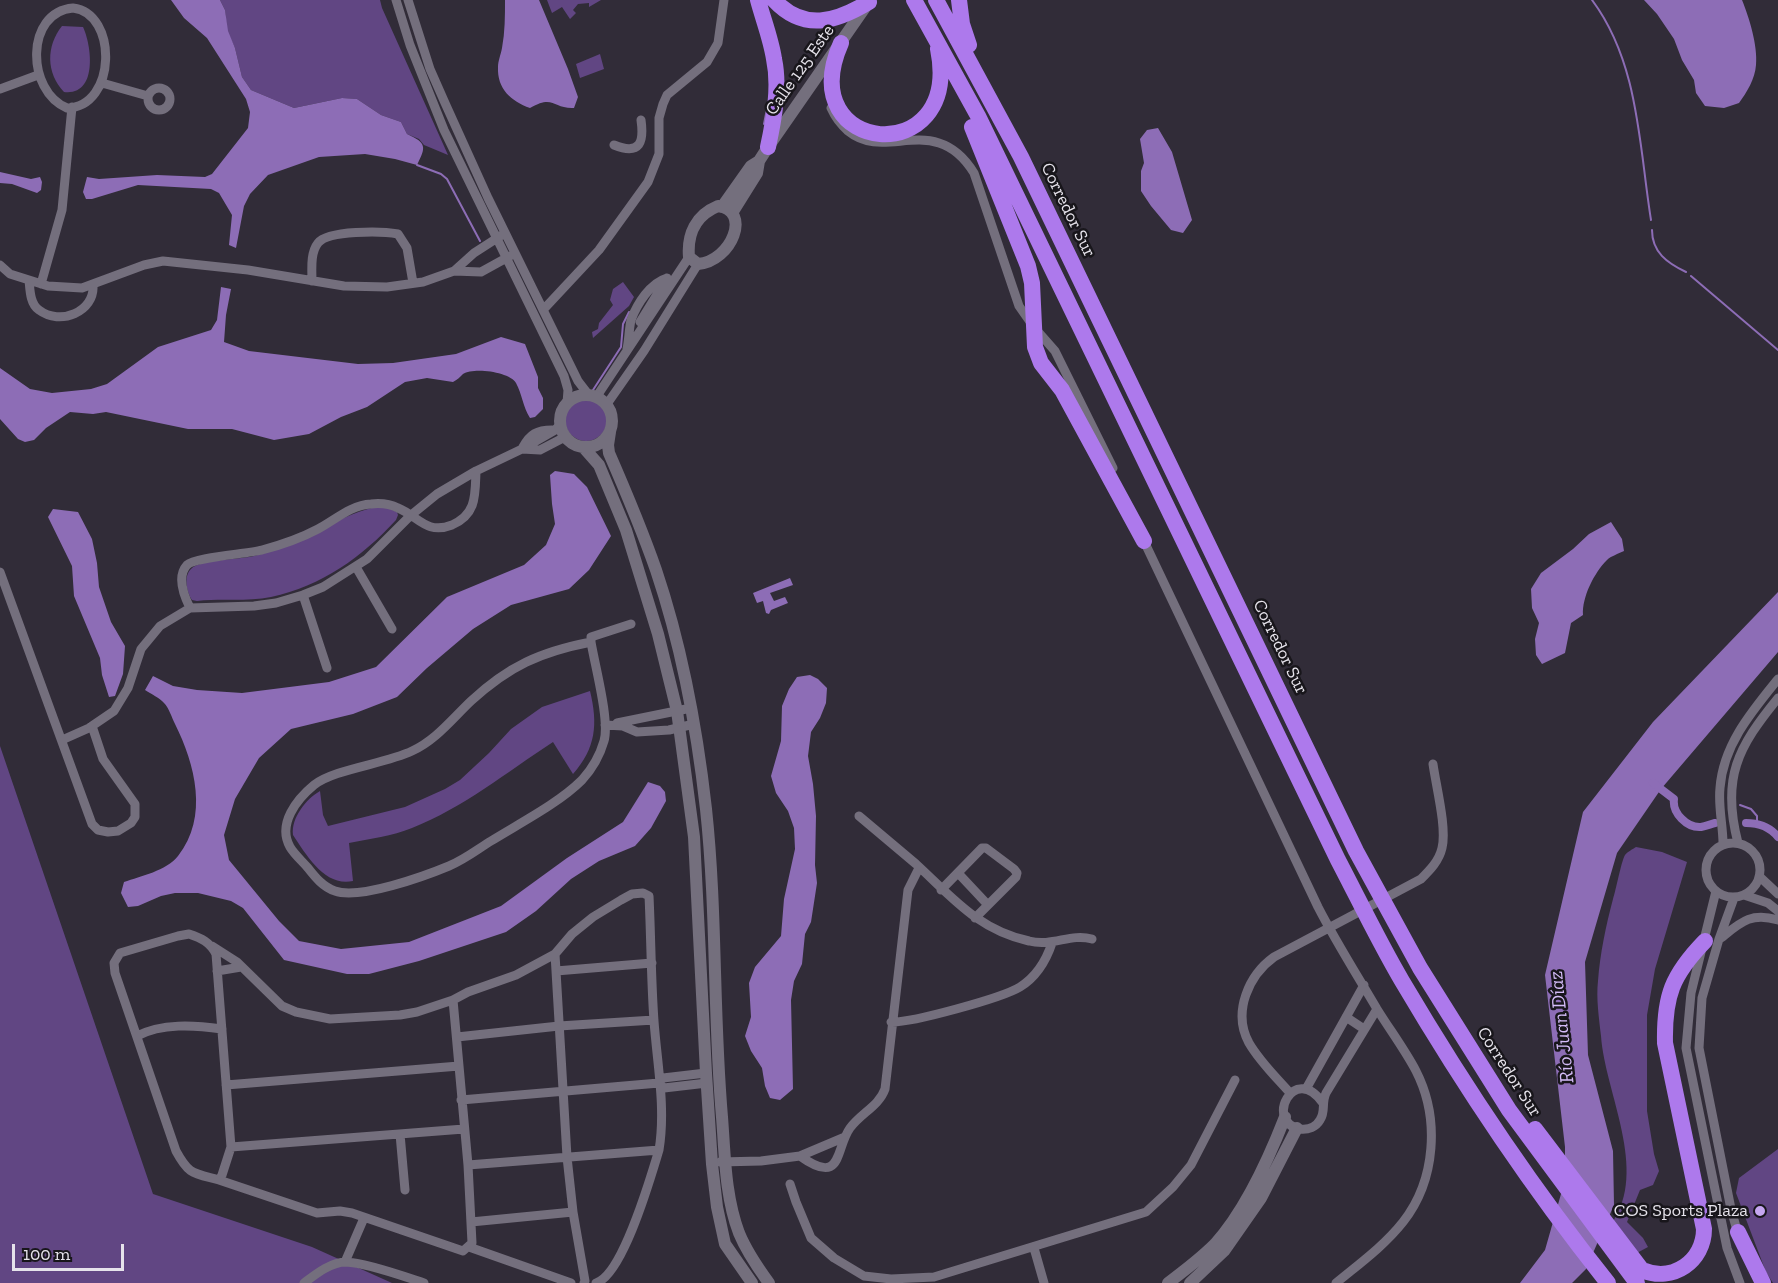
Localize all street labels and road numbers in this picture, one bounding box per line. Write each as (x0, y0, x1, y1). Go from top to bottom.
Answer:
street label: Calle 125 Este (761, 21, 839, 119)
street label: Corredor Sur (1036, 159, 1100, 261)
street label: Corredor Sur (1248, 596, 1312, 698)
street label: Corredor Sur (1472, 1023, 1546, 1121)

